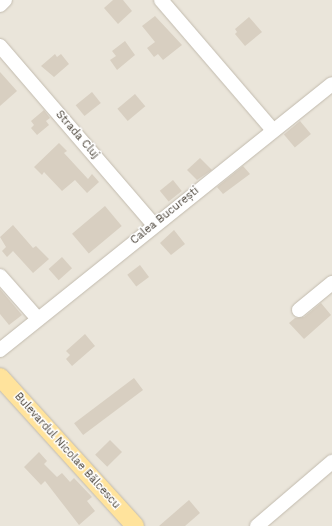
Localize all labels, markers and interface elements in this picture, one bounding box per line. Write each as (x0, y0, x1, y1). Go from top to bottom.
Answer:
street label: Strada Cluj (52, 108, 102, 162)
street label: Calea București (128, 184, 202, 248)
street label: Bulevardul Nicolae Bălcescu (11, 390, 123, 512)

